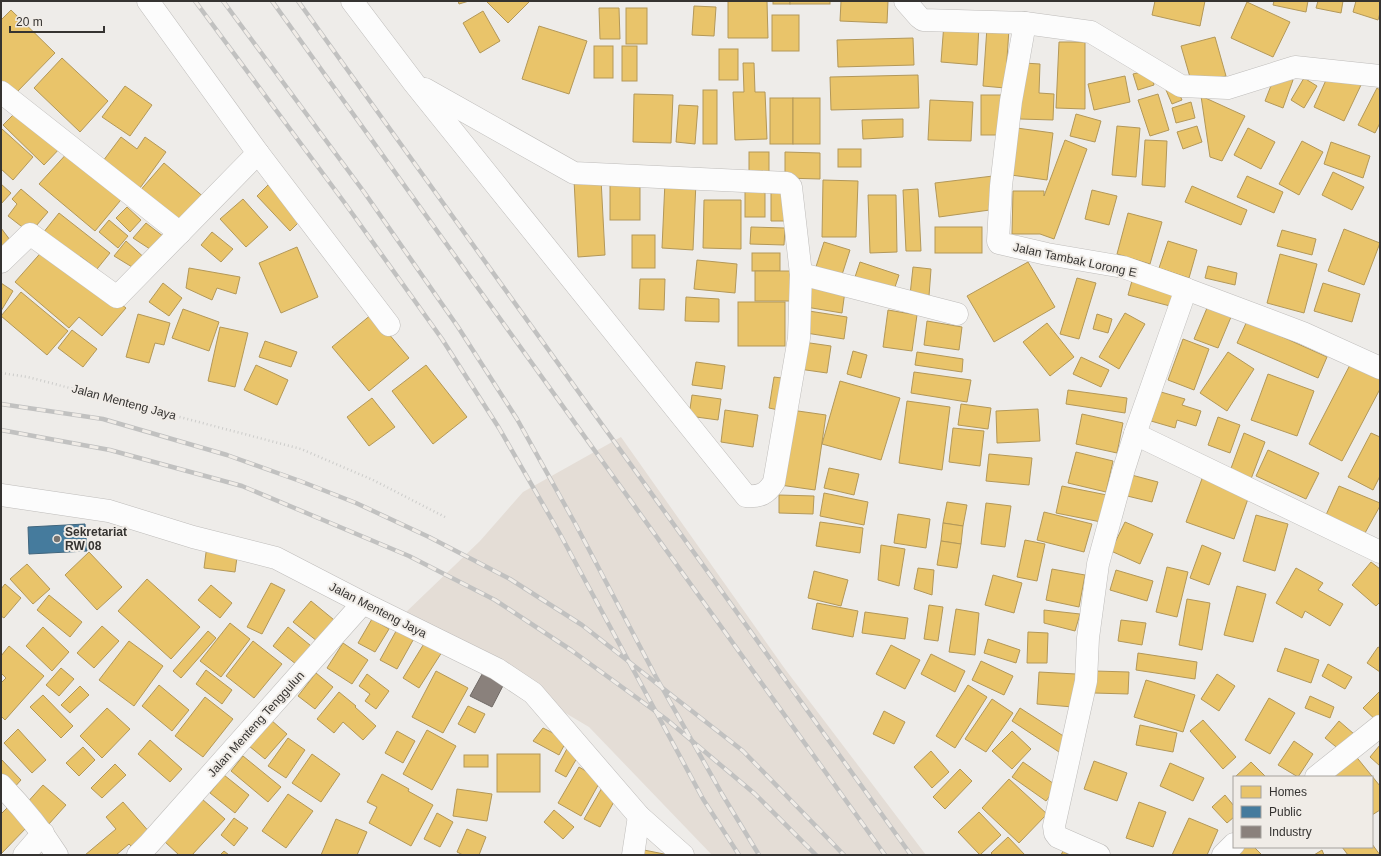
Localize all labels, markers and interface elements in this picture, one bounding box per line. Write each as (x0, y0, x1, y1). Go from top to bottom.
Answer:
scale bar (10, 8, 104, 34)
text: 20 m (16, 15, 43, 29)
street label: Jalan Tambak Lorong E (1012, 240, 1138, 280)
street label: Jalan Menteng Jaya (70, 381, 178, 423)
place label: Sekretariat RW 08 (65, 525, 127, 553)
marker: Sekretariat RW 08 (52, 534, 62, 544)
street label: Jalan Menteng Jaya (327, 579, 429, 641)
street label: Jalan Menteng Tenggulun (205, 668, 307, 780)
legend (1233, 776, 1373, 848)
text: Homes (1269, 785, 1307, 799)
text: Public (1269, 805, 1302, 819)
text: Industry (1269, 825, 1312, 839)

